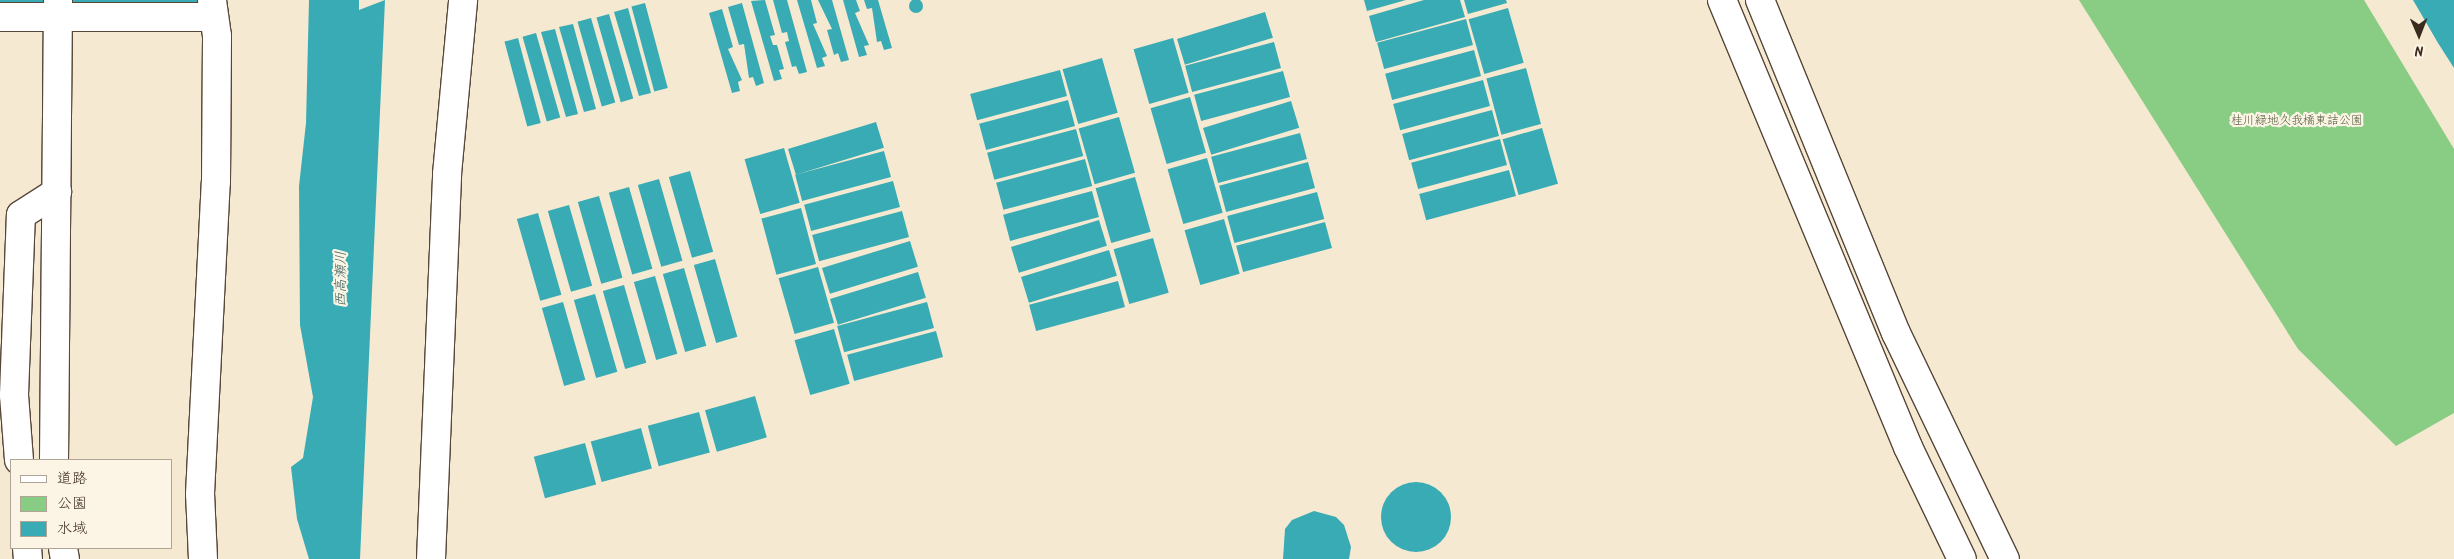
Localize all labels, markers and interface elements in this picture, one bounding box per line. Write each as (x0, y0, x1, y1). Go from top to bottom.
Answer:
north arrow (2394, 10, 2444, 60)
text: N (2415, 39, 2424, 61)
park label: 桂川緑地久我橋東詰公園 (2231, 114, 2363, 128)
water label: 西高瀬川 (333, 251, 349, 307)
legend (10, 459, 172, 549)
text: 道路 (57, 467, 87, 491)
text: 公園 (57, 492, 87, 516)
text: 水域 (57, 517, 87, 541)

